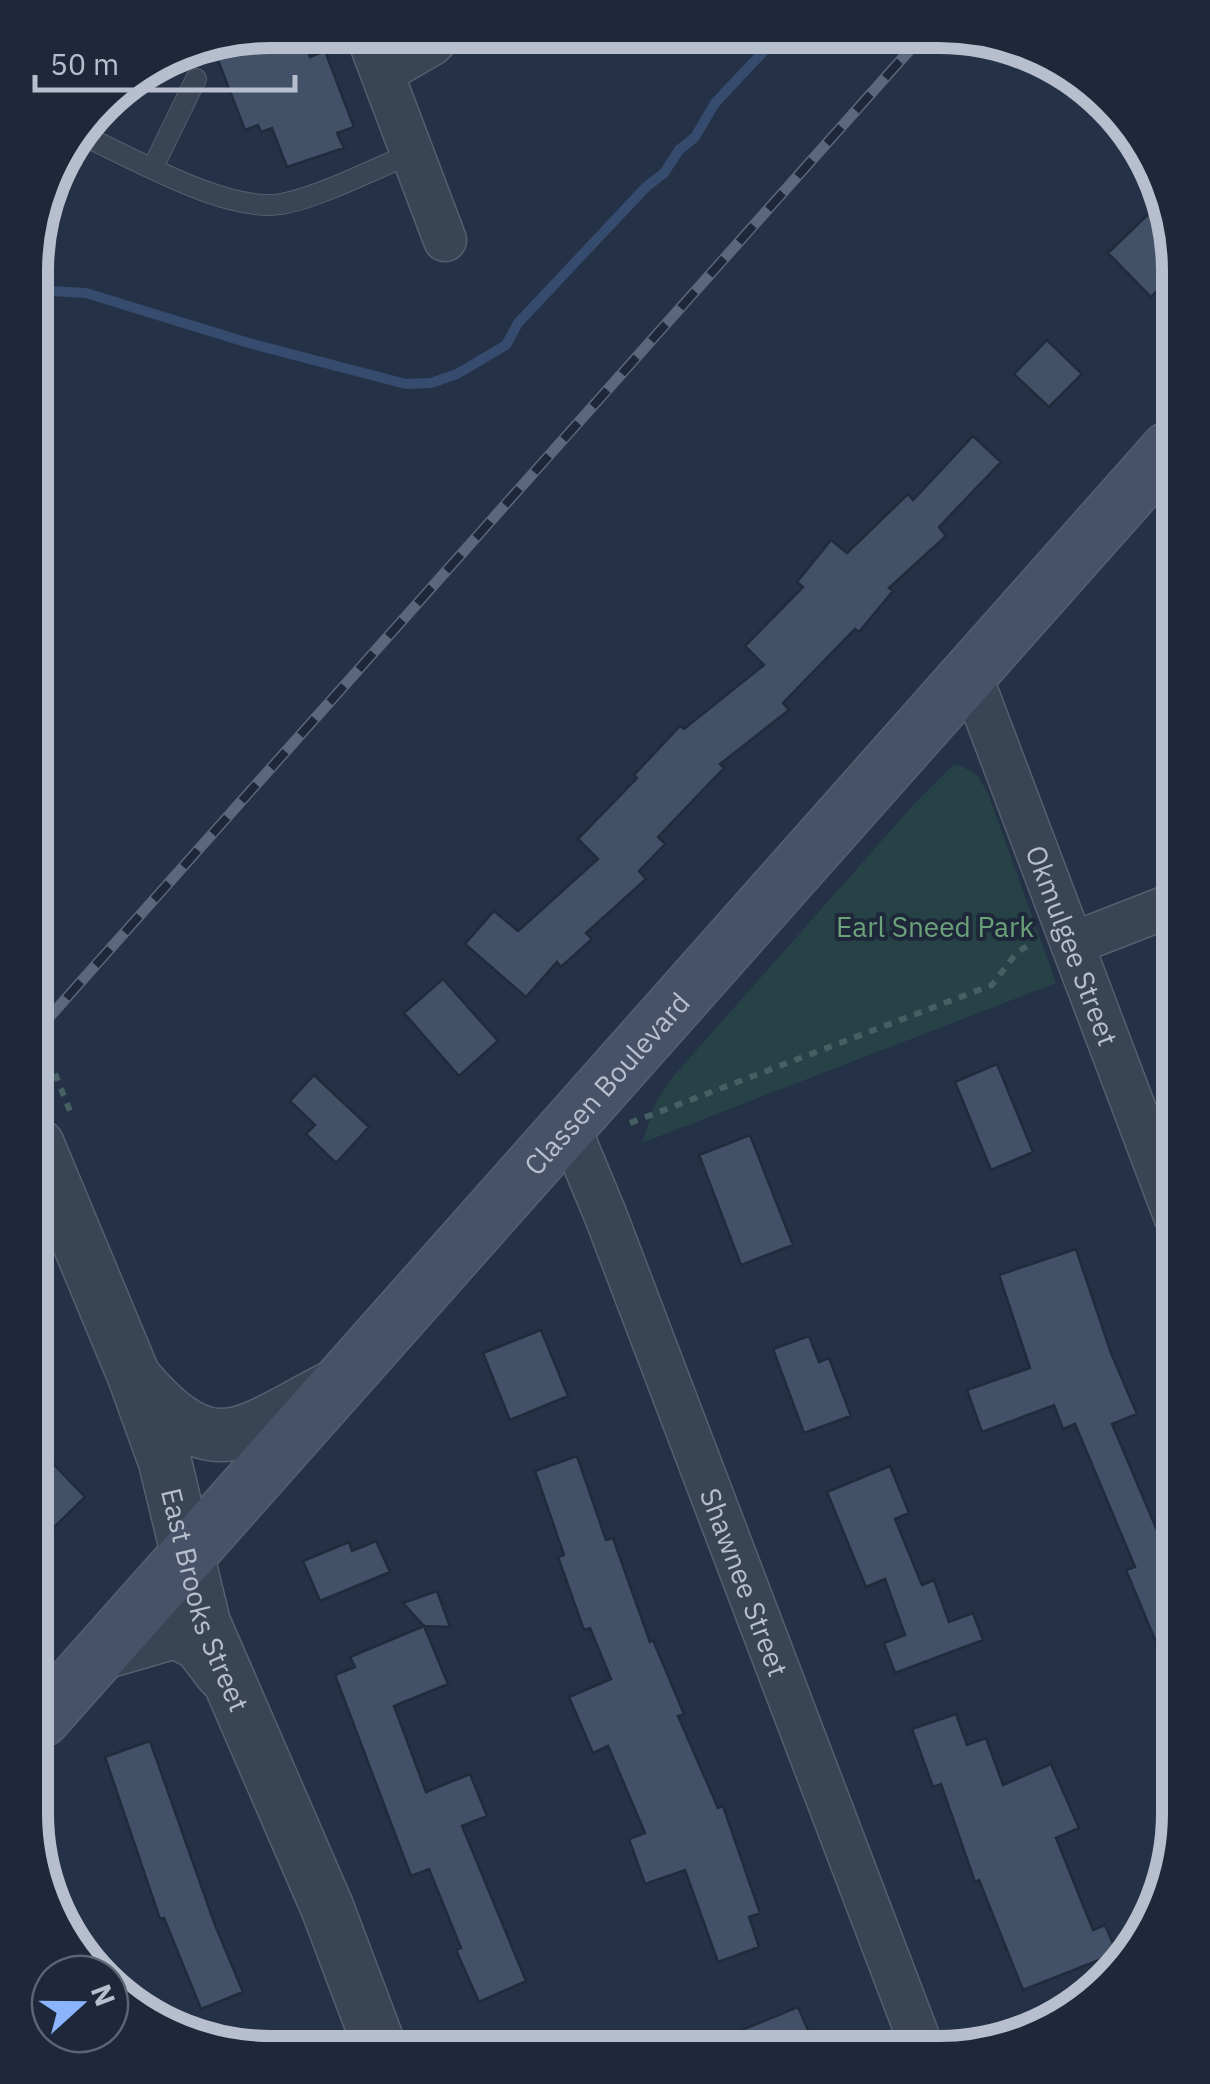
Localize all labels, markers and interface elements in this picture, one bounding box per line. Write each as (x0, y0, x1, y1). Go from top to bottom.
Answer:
scale bar (35, 30, 295, 92)
text: 50 m (50, 44, 119, 83)
street label: Okmulgee Street (1018, 840, 1127, 1051)
park label: Earl Sneed Park (836, 908, 1034, 945)
street label: Classen Boulevard (515, 984, 697, 1182)
street label: Shawnee Street (692, 1482, 798, 1681)
street label: East Brooks Street (153, 1484, 258, 1717)
north arrow (30, 1954, 130, 2054)
text: N (83, 1979, 125, 2011)

